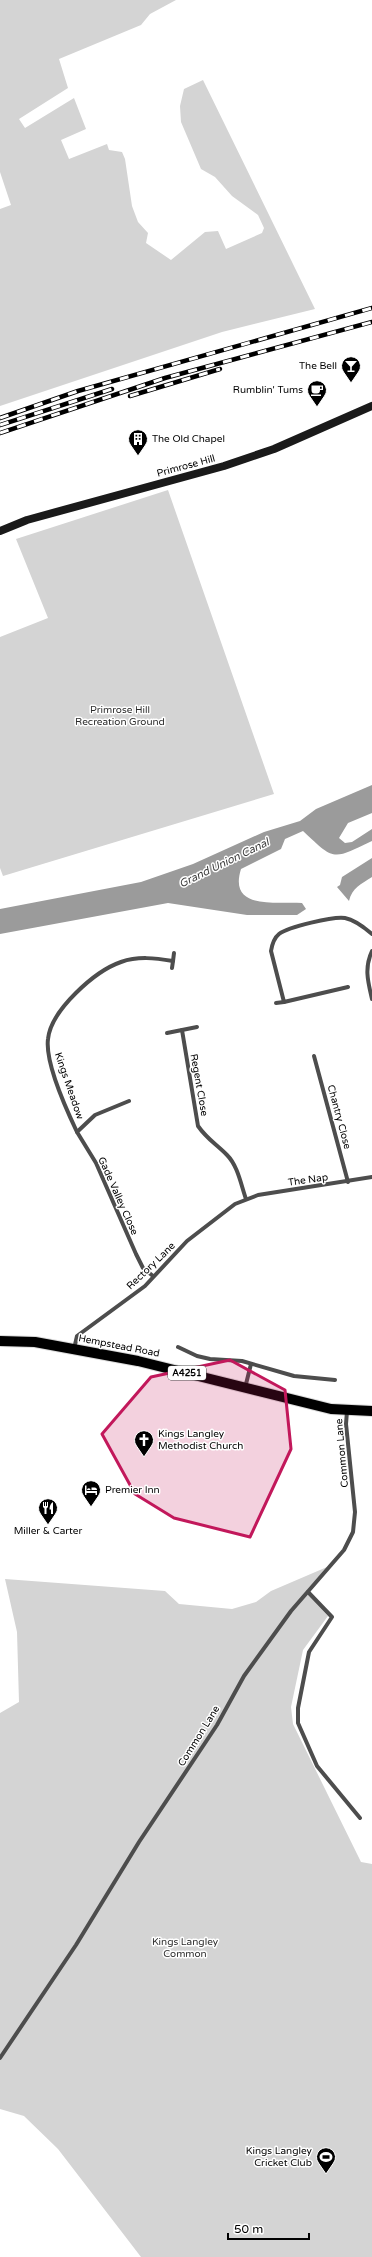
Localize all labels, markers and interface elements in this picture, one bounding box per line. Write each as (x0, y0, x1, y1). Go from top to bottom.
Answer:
bar icon: The Bell (340, 355, 362, 383)
place label: The Bell (299, 360, 337, 372)
cafe icon: Rumblin' Tums (306, 379, 328, 407)
place label: Rumblin' Tums (233, 384, 303, 396)
building icon: The Old Chapel (127, 428, 149, 456)
place label: The Old Chapel (152, 433, 225, 445)
street label: Primrose Hill (156, 452, 216, 480)
park label: Primrose Hill Recreation Ground (75, 704, 165, 728)
water label: Grand Union Canal (177, 835, 272, 890)
street label: Kings Meadow (52, 1051, 86, 1121)
street label: Regent Close (188, 1053, 210, 1117)
street label: Chantry Close (325, 1083, 353, 1151)
street label: Gade Valley Close (95, 1155, 141, 1237)
street label: The Nap (287, 1171, 329, 1189)
street label: Rectory Lane (124, 1240, 178, 1292)
street label: Hempstead Road (77, 1332, 161, 1360)
road number: A4251 (168, 1366, 206, 1380)
street label: Common Lane (333, 1418, 351, 1488)
place label: Kings Langley Methodist Church (158, 1428, 243, 1452)
church icon: Kings Langley Methodist Church (133, 1429, 155, 1457)
hotel icon: Premier Inn (80, 1479, 102, 1507)
place label: Premier Inn (105, 1484, 160, 1496)
restaurant icon: Miller & Carter (37, 1497, 59, 1525)
place label: Miller & Carter (14, 1525, 83, 1537)
street label: Common Lane (176, 1703, 223, 1768)
park label: Kings Langley Common (152, 1936, 219, 1960)
place label: Kings Langley Cricket Club (246, 2145, 313, 2169)
sports icon: Kings Langley Cricket Club (315, 2146, 337, 2174)
scale bar (228, 2215, 309, 2241)
text: 50 m (234, 2222, 263, 2236)

